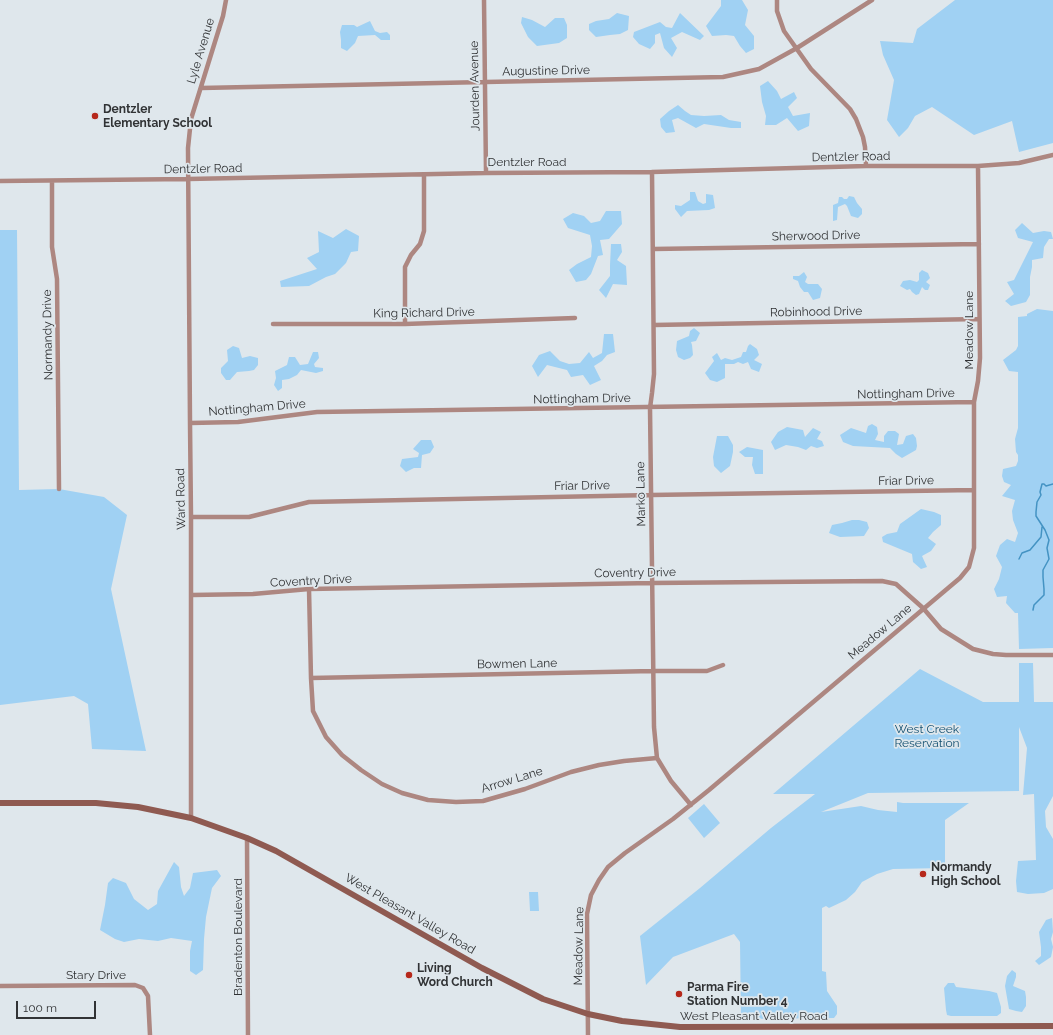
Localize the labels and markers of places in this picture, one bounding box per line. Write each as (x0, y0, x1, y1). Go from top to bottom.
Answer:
place label: Dentzler Elementary School (103, 102, 212, 130)
marker: Dentzler Elementary School (90, 111, 100, 121)
place label: Normandy High School (931, 860, 1000, 888)
marker: Normandy High School (918, 869, 928, 879)
place label: Living Word Church (417, 961, 493, 989)
marker: Living Word Church (404, 970, 414, 980)
place label: Parma Fire Station Number 4 (687, 980, 788, 1008)
marker: Parma Fire Station Number 4 (674, 989, 684, 999)

